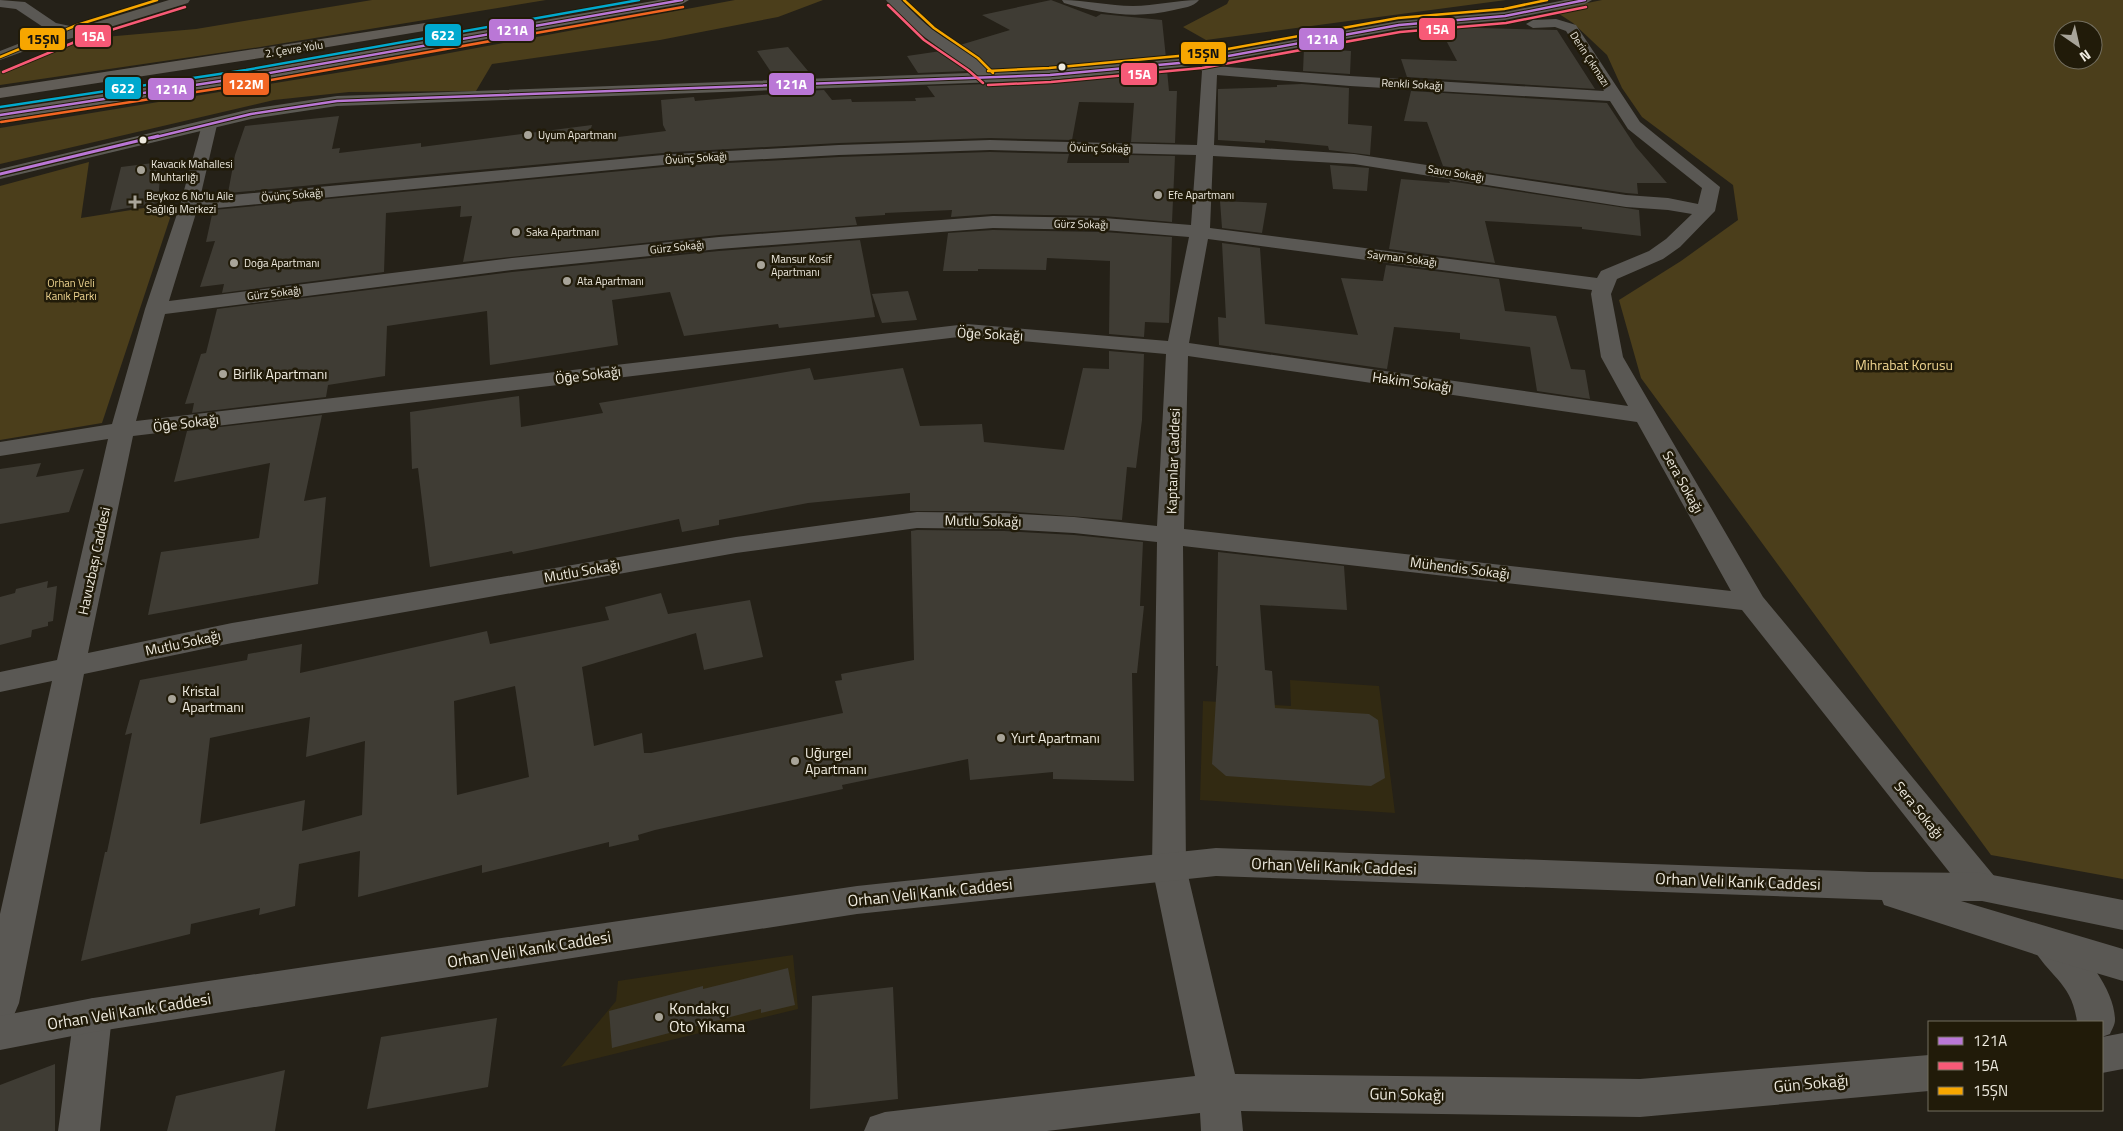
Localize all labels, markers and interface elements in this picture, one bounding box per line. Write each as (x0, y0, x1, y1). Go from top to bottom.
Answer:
line badge: 15A (1418, 17, 1456, 41)
line badge: 121A (488, 18, 535, 42)
text: 15A (1425, 18, 1450, 39)
text: 121A (496, 19, 529, 40)
north arrow (2053, 20, 2103, 70)
line badge: 622 (424, 23, 462, 47)
line badge: 15A (74, 24, 112, 48)
text: 622 (431, 24, 455, 45)
text: 15A (81, 25, 106, 46)
line badge: 15ŞN (19, 27, 66, 51)
line badge: 121A (1298, 27, 1345, 51)
text: 15ŞN (27, 28, 60, 49)
text: 121A (1306, 28, 1339, 49)
street label: Derin Çıkmazı (1566, 28, 1614, 90)
street label: 2. Çevre Yolu (264, 36, 324, 61)
line badge: 15ŞN (1180, 41, 1227, 65)
text: 15ŞN (1187, 42, 1220, 63)
text: N (2076, 45, 2095, 68)
unlabelled marker (1057, 62, 1067, 72)
line badge: 15A (1120, 62, 1158, 86)
text: 15A (1127, 63, 1152, 84)
line badge: 122M (222, 72, 270, 96)
line badge: 121A (768, 72, 815, 96)
text: 122M (228, 73, 264, 94)
text: 121A (775, 73, 808, 94)
street label: Renkli Sokağı (1381, 74, 1443, 94)
line badge: 622 (104, 76, 142, 100)
text: 622 (111, 77, 135, 98)
line badge: 121A (147, 77, 195, 101)
text: 121A (155, 78, 188, 99)
place label: Uyum Apartmanı (538, 127, 616, 143)
marker: Uyum Apartmanı (522, 129, 534, 141)
unlabelled marker (138, 135, 148, 145)
street label: Övünç Sokağı (1069, 139, 1131, 157)
street label: Övünç Sokağı (664, 148, 728, 168)
place label: Kavacık Mahallesi Muhtarlığı (151, 156, 233, 185)
street label: Savcı Sokağı (1427, 161, 1485, 185)
marker: Kavacık Mahallesi Muhtarlığı (135, 164, 147, 176)
street label: Övünç Sokağı (260, 184, 324, 206)
place label: Efe Apartmanı (1168, 187, 1234, 203)
place label: Beykoz 6 No'lu Aile Saḡlıḡı Merkezi (146, 188, 234, 217)
marker: Efe Apartmanı (1152, 189, 1164, 201)
marker: Beykoz 6 No'lu Aile Saḡlıḡı Merkezi (128, 195, 142, 209)
street label: Gürz Sokağı (1054, 216, 1108, 232)
place label: Saka Apartmanı (526, 224, 599, 240)
marker: Saka Apartmanı (510, 226, 522, 238)
street label: Gürz Sokağı (649, 236, 705, 258)
street label: Sayman Sokağı (1366, 246, 1438, 270)
place label: Mansur Kosif Apartmanı (771, 251, 832, 280)
place label: Doḡa Apartmanı (244, 255, 320, 271)
marker: Doḡa Apartmanı (228, 257, 240, 269)
marker: Mansur Kosif Apartmanı (755, 259, 767, 271)
place label: Ata Apartmanı (577, 273, 644, 289)
park label: Orhan Veli Kanık Parkı (45, 275, 97, 304)
marker: Ata Apartmanı (561, 275, 573, 287)
street label: Gürz Sokağı (246, 282, 302, 304)
street label: Öḡe Sokağı (956, 321, 1024, 346)
park label: Mihrabat Korusu (1855, 354, 1953, 375)
street label: Öḡe Sokağı (554, 360, 622, 389)
place label: Birlik Apartmanı (233, 363, 327, 384)
street label: Hakim Sokağı (1371, 366, 1453, 397)
marker: Birlik Apartmanı (217, 368, 229, 380)
street label: Öḡe Sokağı (152, 408, 220, 437)
street label: Kaptanlar Caddesi (1160, 408, 1185, 514)
street label: Sera Sokağı (1658, 447, 1709, 517)
street label: Havuzbaşı Caddesi (72, 505, 115, 617)
street label: Mutlu Sokağı (944, 509, 1022, 532)
street label: Mühendis Sokağı (1409, 551, 1511, 584)
street label: Mutlu Sokağı (542, 554, 622, 588)
street label: Mutlu Sokağı (143, 624, 223, 661)
place label: Kristal Apartmanı (182, 680, 244, 717)
marker: Kristal Apartmanı (166, 693, 178, 705)
place label: Yurt Apartmanı (1011, 727, 1100, 748)
marker: Yurt Apartmanı (995, 732, 1007, 744)
place label: Uḡurgel Apartmanı (805, 742, 867, 779)
marker: Uḡurgel Apartmanı (789, 755, 801, 767)
street label: Sera Sokağı (1890, 776, 1949, 843)
street label: Orhan Veli Kanık Caddesi (1251, 851, 1417, 881)
street label: Orhan Veli Kanık Caddesi (1655, 866, 1821, 896)
street label: Orhan Veli Kanık Caddesi (846, 871, 1014, 913)
street label: Orhan Veli Kanık Caddesi (445, 924, 613, 974)
street label: Orhan Veli Kanık Caddesi (45, 986, 213, 1036)
place label: Kondakçı Oto Yıkama (669, 996, 745, 1038)
marker: Kondakçı Oto Yıkama (653, 1011, 665, 1023)
legend (1928, 1021, 2103, 1111)
text: 121A (1973, 1029, 2007, 1052)
text: 15A (1973, 1054, 1999, 1077)
street label: Gün Sokağı (1773, 1068, 1849, 1098)
text: 15ŞN (1973, 1079, 2008, 1102)
street label: Gün Sokağı (1369, 1081, 1445, 1107)

